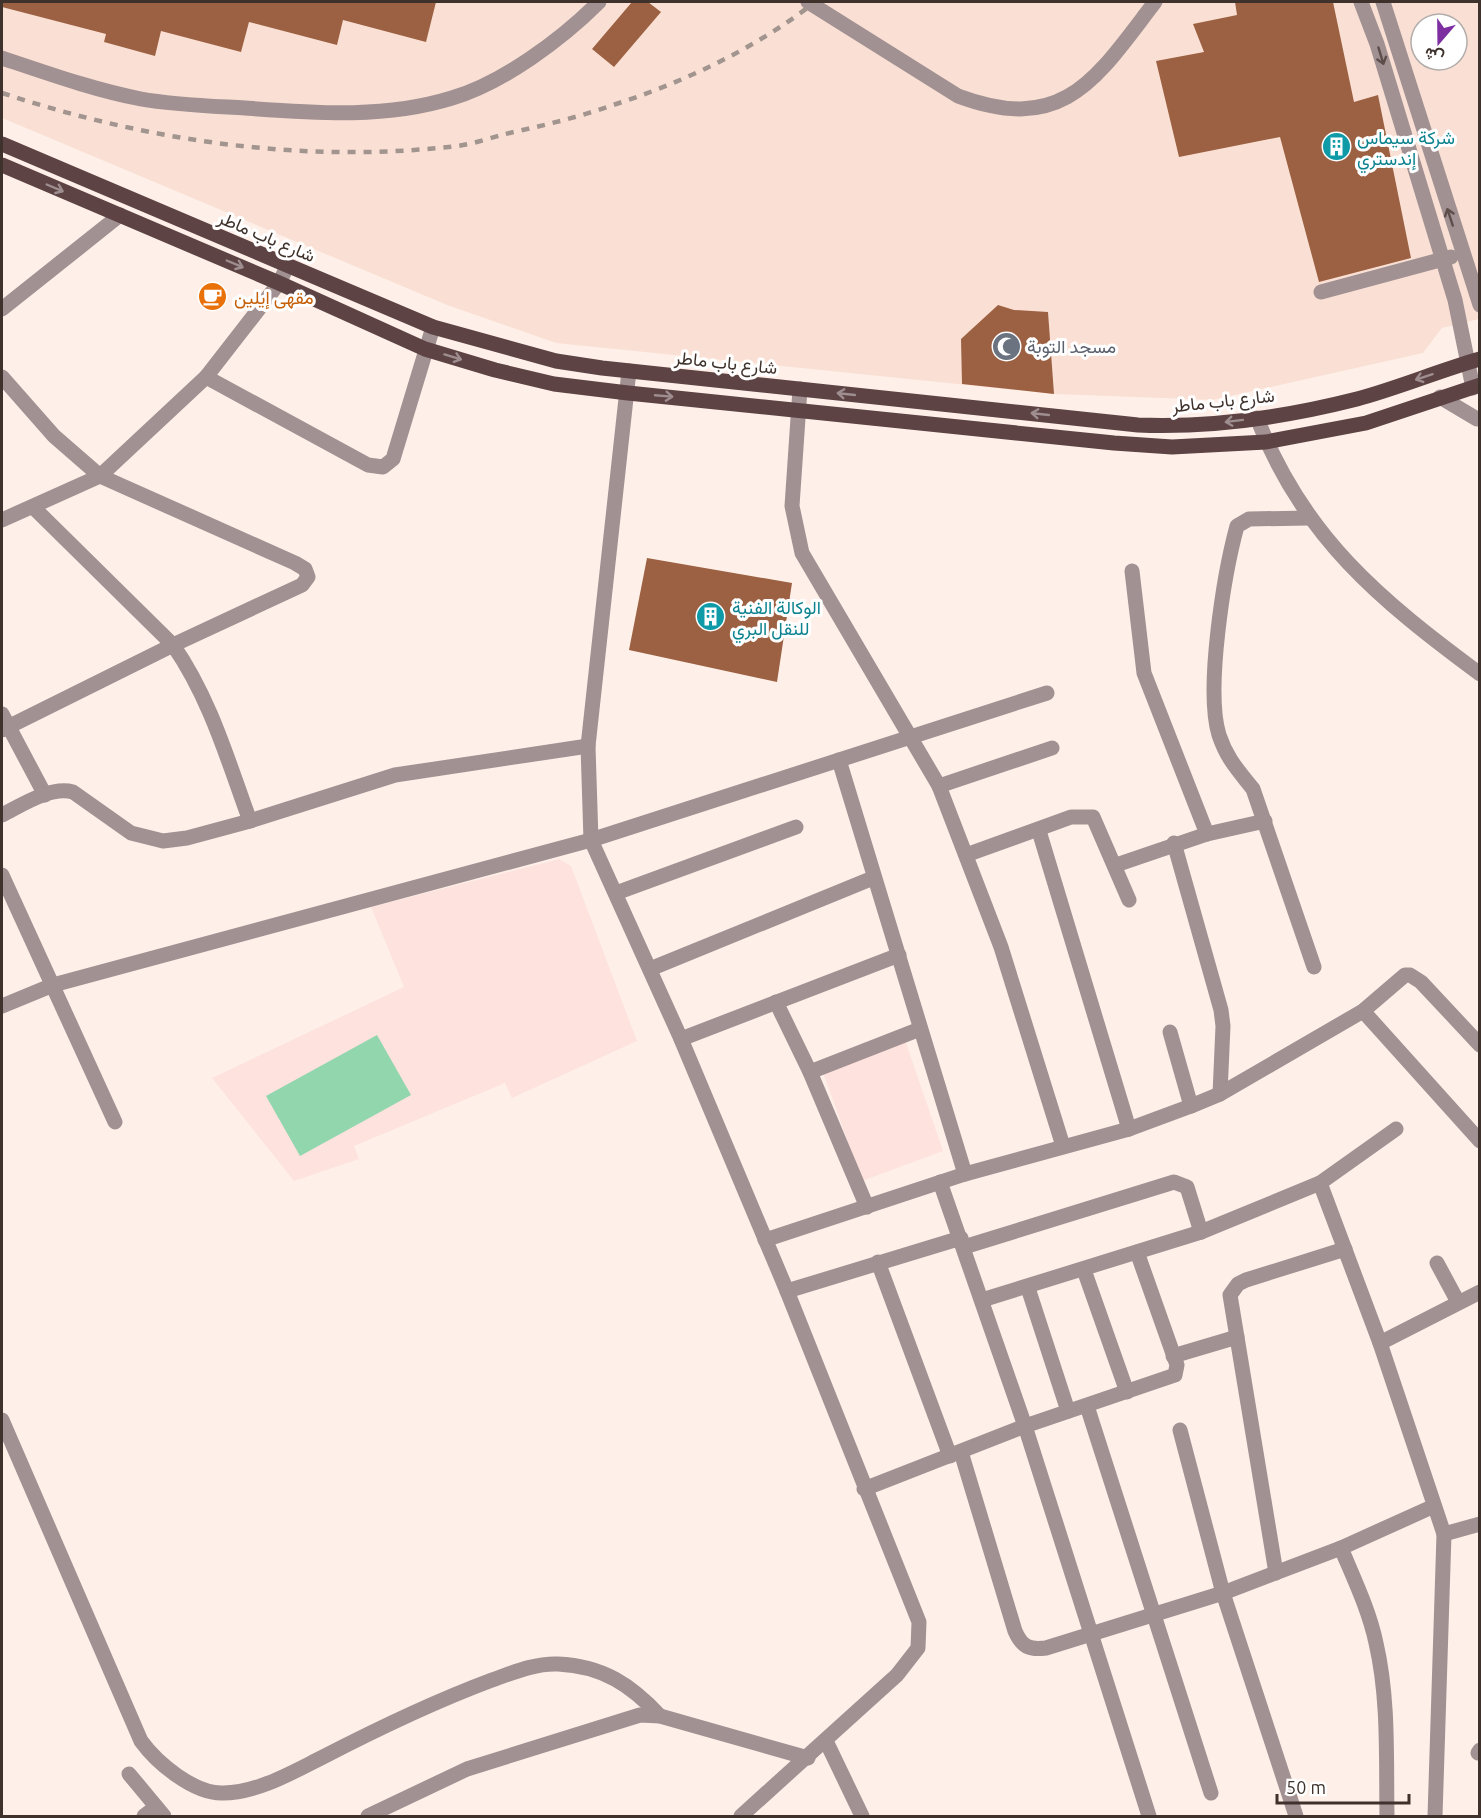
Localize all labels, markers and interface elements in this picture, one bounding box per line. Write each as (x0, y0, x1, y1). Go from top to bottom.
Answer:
north arrow (1409, 12, 1469, 72)
text: ش (1422, 43, 1446, 68)
one-way arrow (1376, 46, 1387, 65)
place label: شركة سيماس إندستري (1357, 127, 1455, 174)
building icon: شركة سيماس إندستري (1320, 131, 1352, 163)
one-way arrow (46, 183, 64, 194)
street label: شارع باب ماطر (214, 206, 318, 268)
one-way arrow (1444, 208, 1455, 227)
one-way arrow (225, 259, 244, 270)
cafe icon: مقهى إيلين (197, 281, 229, 313)
place label: مقهى إيلين (234, 287, 314, 310)
mosque icon: مسجد التوبة (990, 330, 1022, 362)
place label: مسجد التوبة (1027, 336, 1116, 358)
street label: شارع باب ماطر (672, 347, 778, 380)
one-way arrow (443, 352, 462, 363)
one-way arrow (1415, 372, 1434, 383)
street label: شارع باب ماطر (1170, 385, 1276, 418)
one-way arrow (837, 388, 857, 399)
one-way arrow (654, 391, 674, 402)
one-way arrow (1031, 408, 1051, 419)
one-way arrow (1225, 415, 1245, 426)
place label: الوكالة الفنية للنقل البري (732, 597, 821, 644)
building icon: الوكالة الفنية للنقل البري (695, 601, 727, 633)
scale bar (1277, 1767, 1409, 1805)
text: 50 m (1286, 1777, 1326, 1797)

